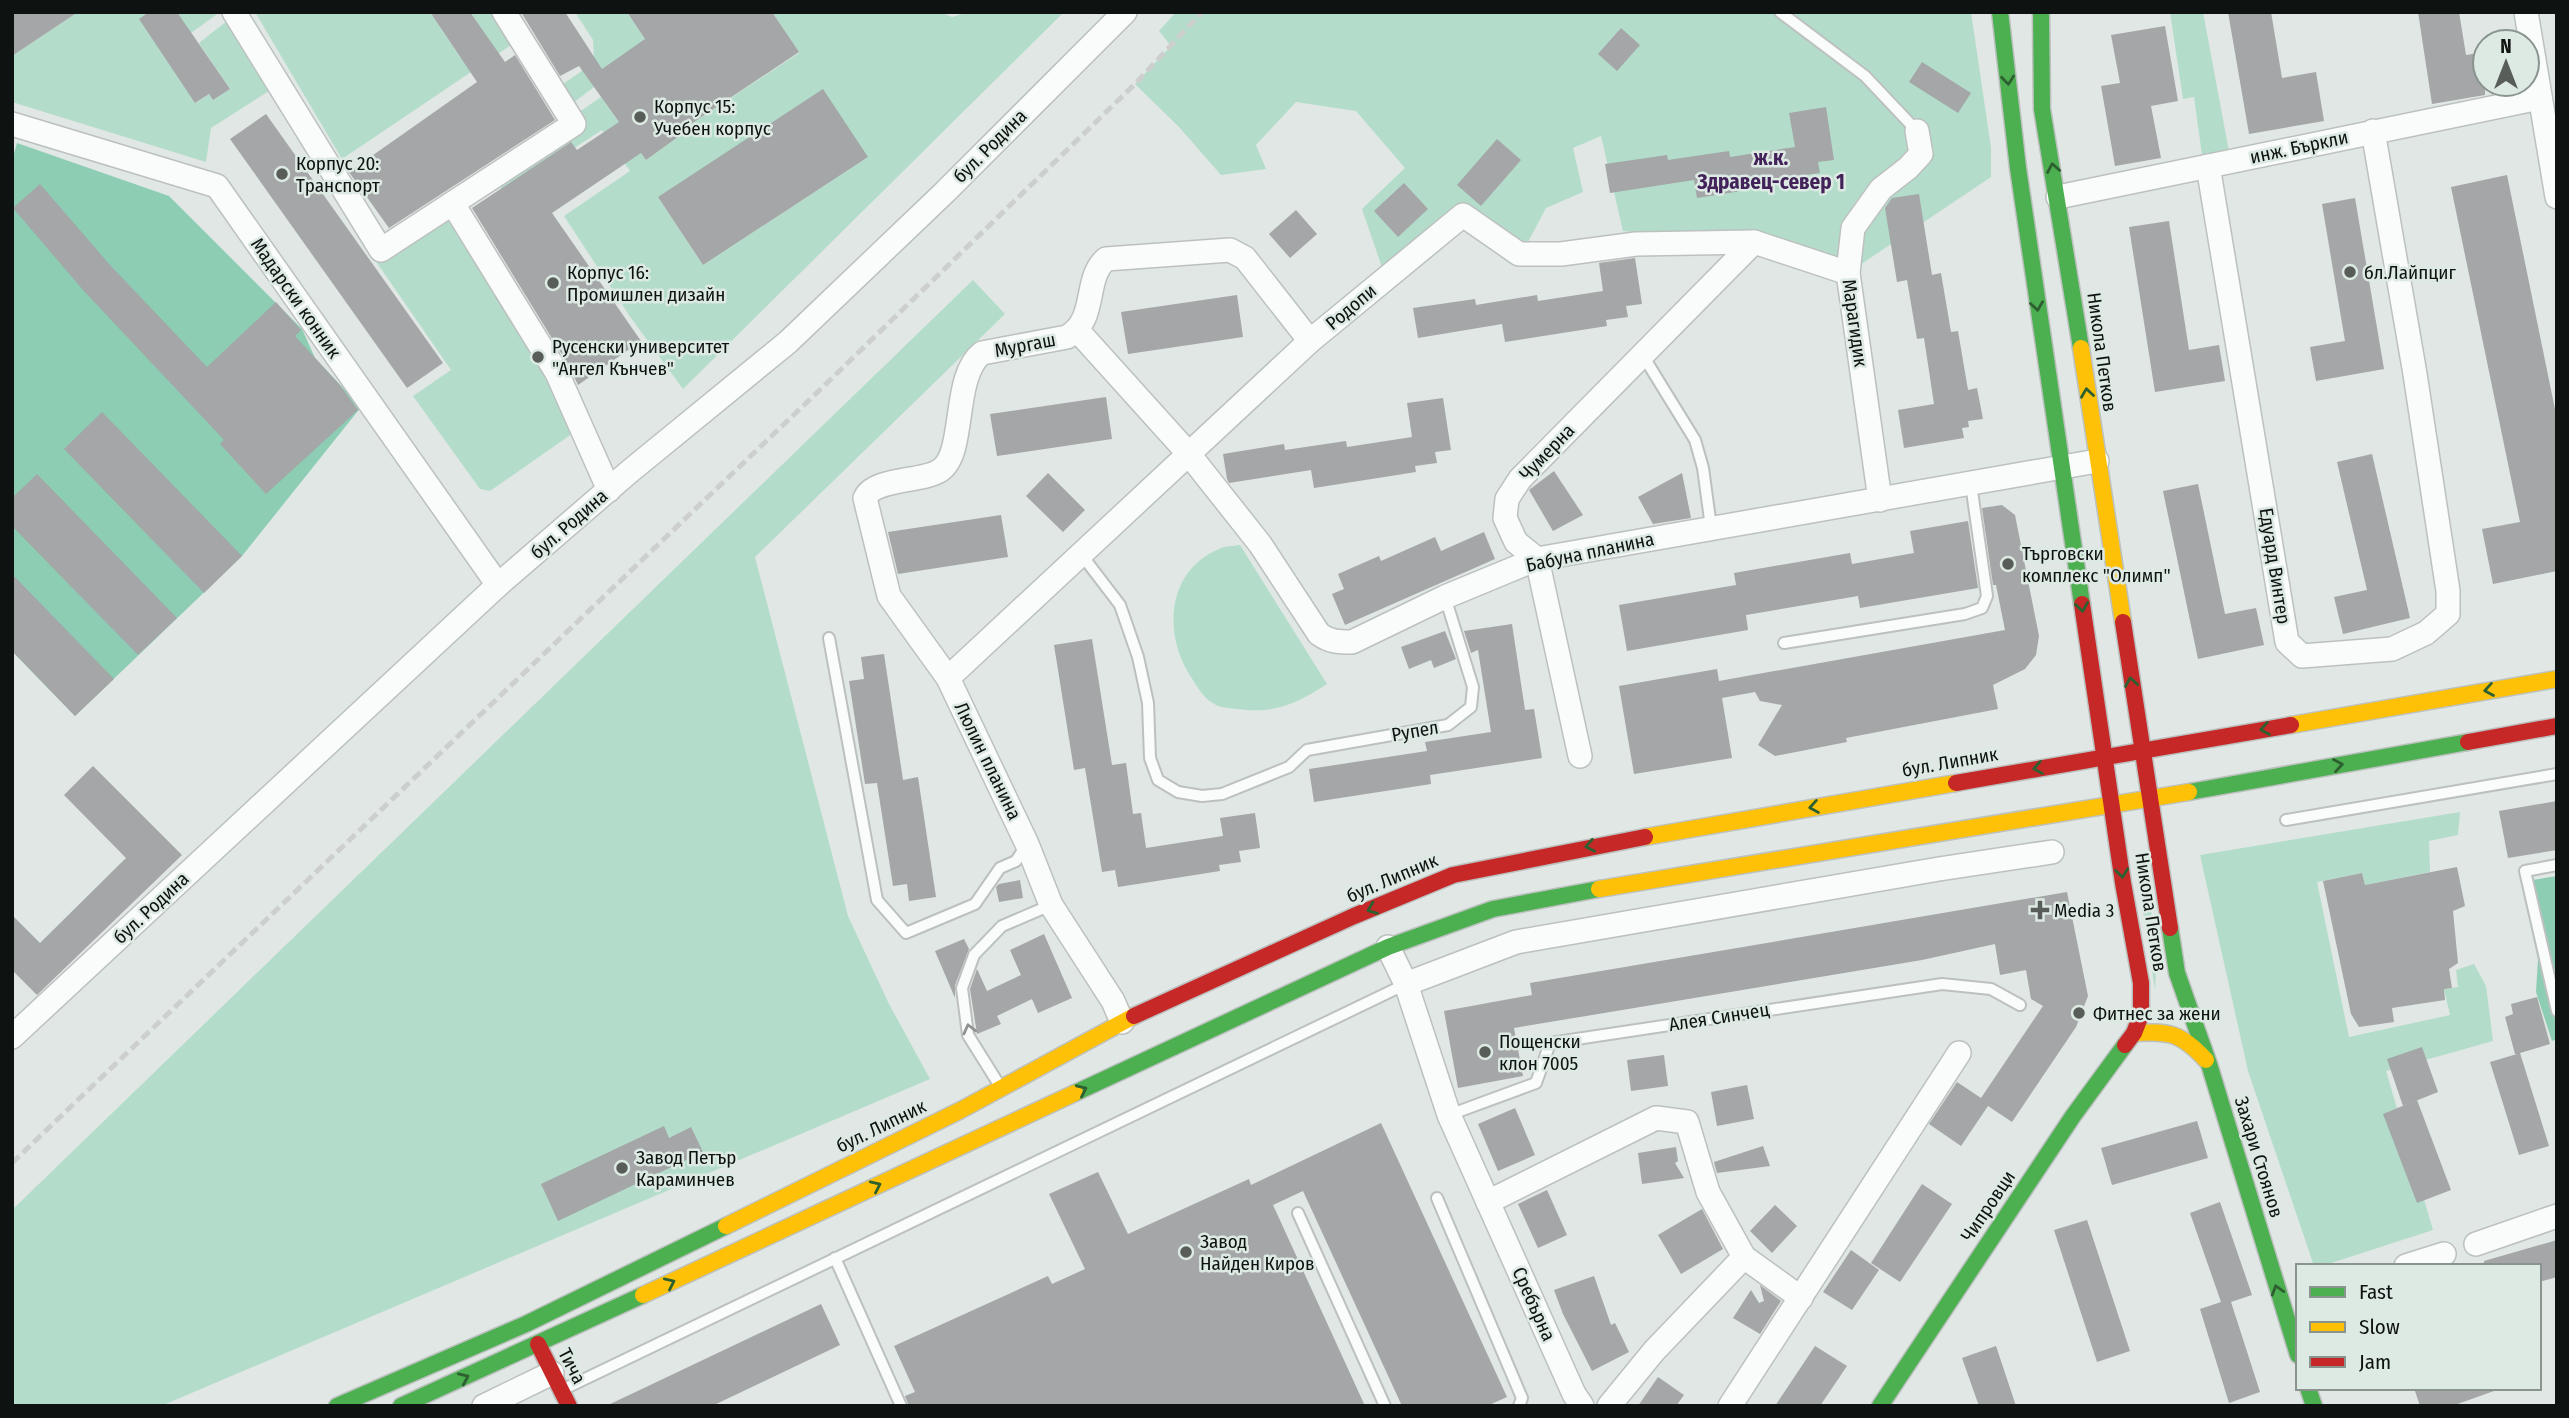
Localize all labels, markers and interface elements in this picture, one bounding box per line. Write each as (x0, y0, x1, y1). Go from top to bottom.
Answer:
north arrow (2471, 28, 2541, 98)
text: N (2500, 35, 2512, 58)
one-way arrow (2000, 74, 2015, 86)
place label: Корпус 15: Учебен корпус (653, 95, 771, 140)
street label: бул. Родина (948, 104, 1032, 188)
marker: Корпус 15: Учебен корпус (632, 109, 648, 125)
street label: инж. Бъркли (2248, 125, 2350, 169)
district label: ж.к. Здравец-север 1 (1696, 145, 1845, 195)
place label: Корпус 20: Транспорт (296, 152, 380, 197)
one-way arrow (2046, 162, 2061, 174)
marker: Корпус 20: Транспорт (274, 166, 290, 182)
street label: Мадарски конник (246, 233, 346, 363)
place label: Корпус 16: Промишлен дизайн (567, 261, 725, 306)
place label: бл.Лайпциг (2364, 261, 2457, 284)
marker: бл.Лайпциг (2342, 264, 2358, 280)
marker: Корпус 16: Промишлен дизайн (545, 275, 561, 291)
street label: Марагидик (1837, 278, 1873, 368)
street label: Родопи (1321, 279, 1381, 335)
street label: Никола Петков (2082, 291, 2122, 413)
one-way arrow (2030, 300, 2045, 311)
street label: Мургаш (993, 328, 1057, 362)
place label: Русенски университет "Ангел Кънчев" (552, 335, 730, 380)
marker: Русенски университет "Ангел Кънчев" (530, 349, 546, 365)
one-way arrow (2080, 387, 2095, 399)
street label: Чумерна (1515, 419, 1579, 485)
street label: бул. Родина (526, 484, 612, 564)
street label: Едуард Винтер (2254, 506, 2296, 626)
street label: Бабуна планина (1524, 527, 1656, 577)
place label: Търговски комплекс "Олимп" (2022, 542, 2171, 587)
marker: Търговски комплекс "Олимп" (2000, 556, 2016, 572)
one-way arrow (2074, 601, 2089, 613)
one-way arrow (2124, 677, 2139, 688)
one-way arrow (2484, 682, 2495, 697)
street label: Люлин планина (950, 698, 1026, 824)
street label: Рупел (1390, 716, 1440, 746)
one-way arrow (2259, 721, 2271, 736)
street label: бул. Липник (1900, 742, 2000, 782)
one-way arrow (2332, 758, 2343, 773)
one-way arrow (2032, 760, 2044, 775)
one-way arrow (1808, 799, 1820, 814)
one-way arrow (1584, 838, 1596, 853)
street label: бул. Липник (1343, 848, 1441, 908)
street label: Никола Петков (2130, 851, 2172, 973)
street label: бул. Родина (109, 867, 193, 949)
one-way arrow (2115, 867, 2130, 878)
place label: Media 3 (2054, 899, 2114, 922)
one-way arrow (1367, 900, 1379, 914)
marker: Media 3 (2032, 902, 2048, 918)
street label: Алея Синчец (1667, 998, 1771, 1036)
place label: Фитнес за жени (2093, 1002, 2221, 1025)
marker: Фитнес за жени (2071, 1005, 2087, 1021)
one-way arrow (963, 1023, 977, 1035)
place label: Пощенски клон 7005 (1499, 1030, 1581, 1075)
marker: Пощенски клон 7005 (1477, 1044, 1493, 1060)
one-way arrow (1075, 1084, 1087, 1098)
street label: бул. Липник (832, 1094, 930, 1158)
street label: Захари Стоянов (2230, 1094, 2288, 1220)
place label: Завод Петър Караминчев (636, 1146, 736, 1191)
marker: Завод Петър Караминчев (614, 1160, 630, 1176)
street label: Чипровци (1956, 1166, 2020, 1246)
one-way arrow (869, 1180, 881, 1194)
place label: Завод Найден Киров (1200, 1230, 1315, 1275)
marker: Завод Найден Киров (1178, 1244, 1194, 1260)
street label: Сребърна (1508, 1264, 1560, 1344)
legend (2296, 1264, 2541, 1390)
one-way arrow (663, 1277, 675, 1291)
text: Fast (2359, 1279, 2393, 1305)
one-way arrow (2271, 1284, 2286, 1296)
text: Slow (2359, 1314, 2400, 1340)
street label: Тича (553, 1344, 591, 1388)
text: Jam (2359, 1349, 2391, 1375)
one-way arrow (456, 1372, 469, 1386)

